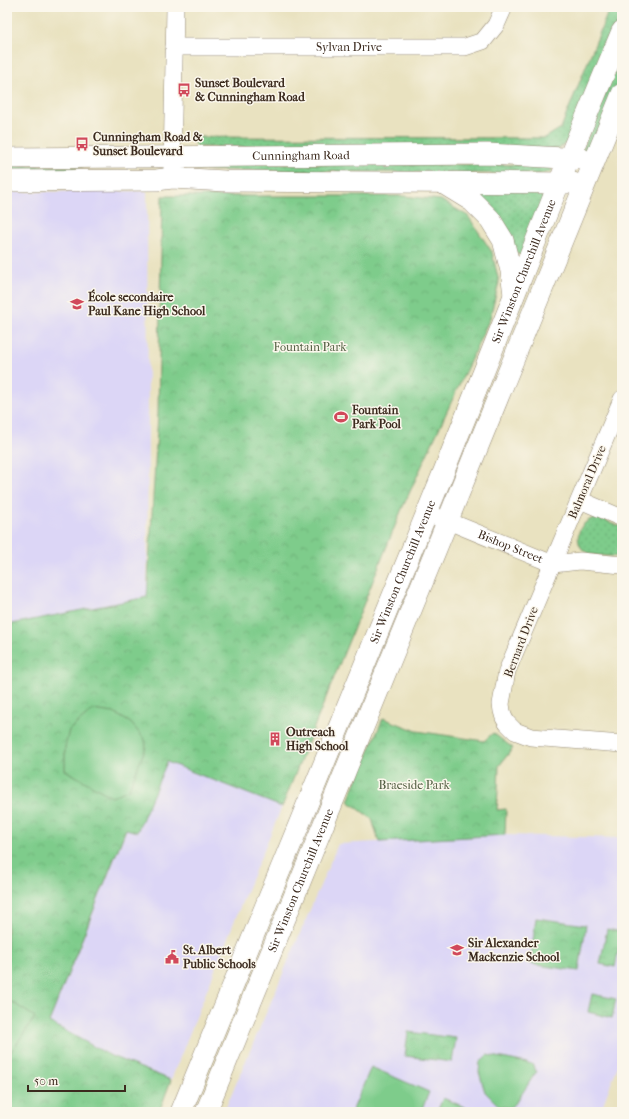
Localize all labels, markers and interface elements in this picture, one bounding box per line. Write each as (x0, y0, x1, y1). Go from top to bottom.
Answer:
street label: Sylvan Drive (316, 40, 382, 54)
place label: Sunset Boulevard & Cunningham Road (195, 76, 305, 105)
bus stop icon: Sunset Boulevard & Cunningham Road (176, 82, 192, 98)
place label: Cunningham Road & Sunset Boulevard (93, 130, 203, 158)
bus stop icon: Cunningham Road & Sunset Boulevard (74, 136, 90, 152)
street label: Cunningham Road (252, 148, 350, 163)
street label: Sir Winston Churchill Avenue (489, 197, 559, 345)
place label: École secondaire Paul Kane High School (88, 289, 206, 319)
school or university icon: École secondaire Paul Kane High School (69, 296, 85, 312)
park label: Fountain Park (274, 340, 347, 354)
place label: Fountain Park Pool (351, 403, 401, 431)
sports icon: Fountain Park Pool (333, 409, 349, 425)
street label: Balmoral Drive (565, 443, 609, 521)
street label: Sir Winston Churchill Avenue (367, 498, 438, 646)
street label: Bishop Street (476, 527, 546, 566)
street label: Bernard Drive (501, 605, 541, 679)
place label: Outreach High School (286, 725, 349, 754)
building icon: Outreach High School (267, 731, 283, 747)
park label: Braeside Park (378, 778, 450, 792)
street label: Sir Winston Churchill Avenue (265, 807, 336, 955)
place label: Sir Alexander Mackenzie School (467, 936, 560, 964)
school or university icon: Sir Alexander Mackenzie School (449, 942, 465, 958)
place label: St. Albert Public Schools (183, 943, 256, 971)
public building icon: St. Albert Public Schools (164, 949, 180, 965)
scale bar (28, 1067, 125, 1093)
text: 50 m (34, 1074, 58, 1088)

